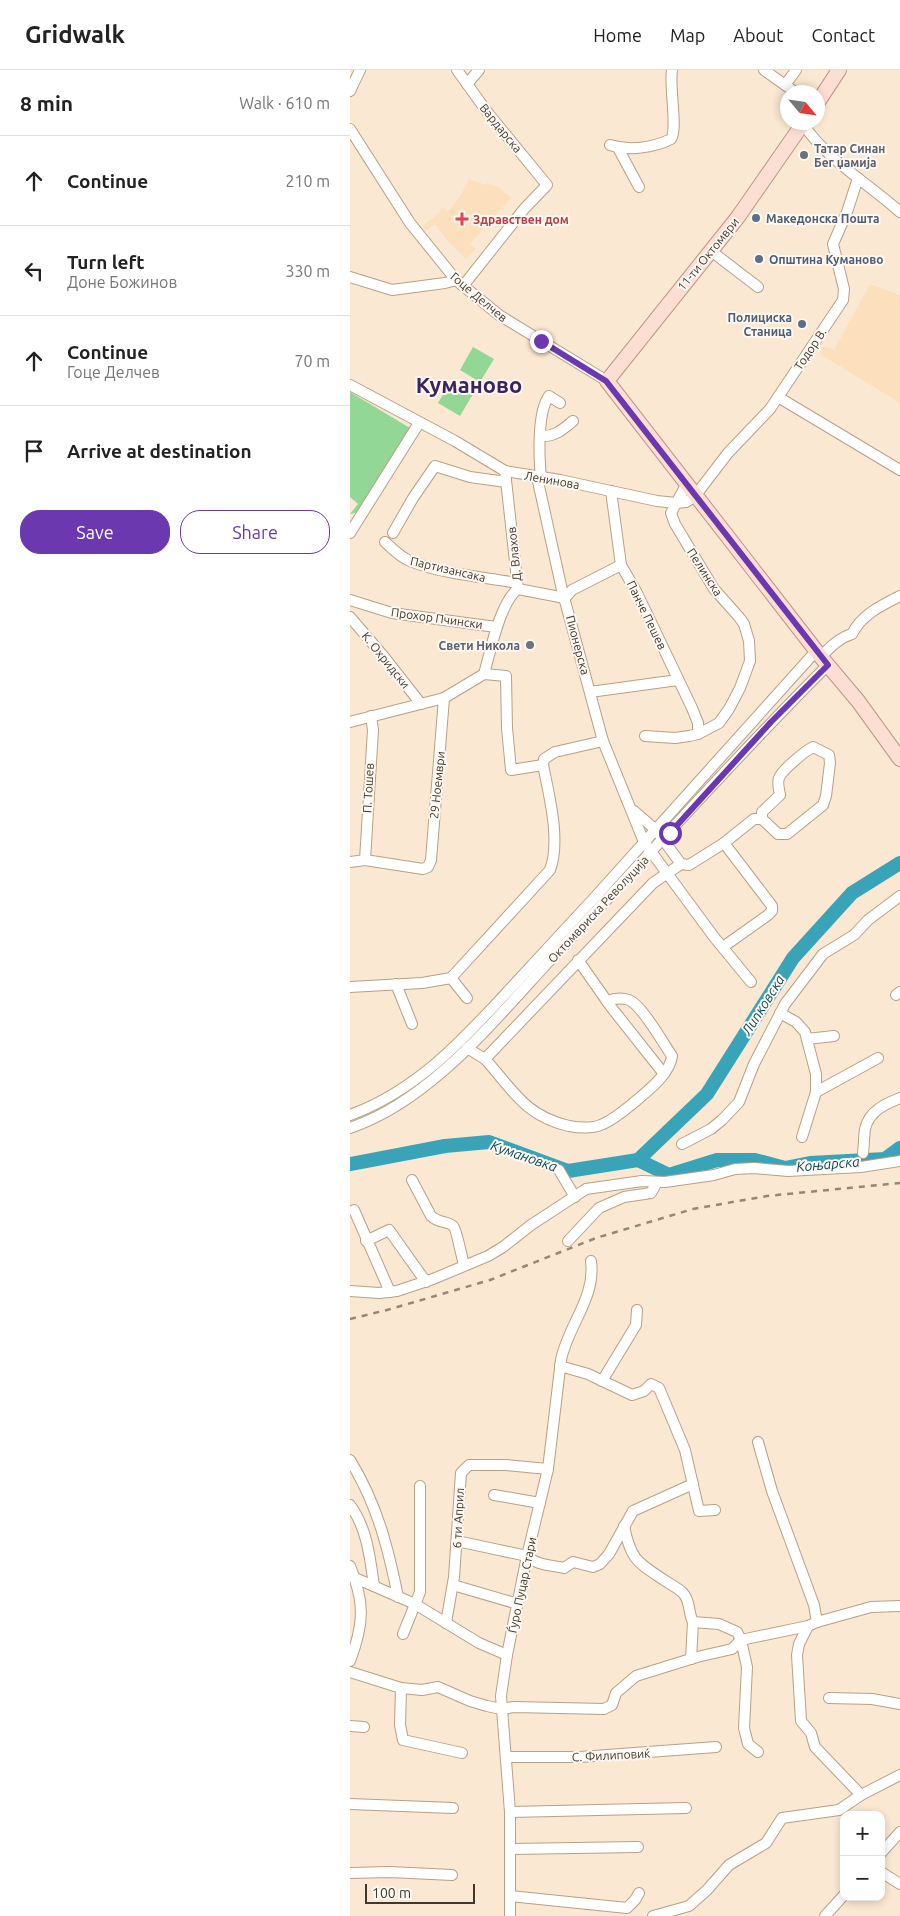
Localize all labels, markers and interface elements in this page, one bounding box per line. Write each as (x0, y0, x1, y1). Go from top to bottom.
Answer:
text: Gridwalk (25, 21, 125, 48)
text: Home (593, 25, 642, 45)
text: Map (670, 25, 705, 45)
text: About (733, 25, 783, 45)
text: Contact (811, 25, 875, 45)
north arrow (780, 85, 825, 130)
text: 8 min (20, 91, 73, 115)
text: Walk · 610 m (239, 94, 330, 112)
street label: Вардарска (477, 101, 525, 155)
place label: Татар Синан Бег џамија (814, 142, 885, 169)
marker: Татар Синан Бег џамија (798, 149, 810, 161)
icon: ahead (20, 167, 48, 195)
text: Continue (67, 170, 148, 192)
text: 210 m (285, 172, 330, 190)
marker: Здравствен дом (455, 212, 469, 226)
marker: Македонска Пошта (750, 212, 762, 224)
place label: Македонска Пошта (766, 212, 880, 225)
place label: Здравствен дом (473, 213, 569, 226)
street label: 11-ти Октомври (675, 215, 741, 293)
text: Turn left (67, 251, 145, 273)
marker: Општина Куманово (753, 253, 765, 265)
place label: Општина Куманово (769, 253, 884, 266)
icon: left (20, 257, 48, 285)
text: 330 m (285, 262, 330, 280)
street label: Гоце Делчев (448, 270, 510, 324)
text: Доне Божинов (67, 273, 177, 291)
place label: Полициска Станица (727, 311, 792, 338)
marker: Полициска Станица (796, 318, 808, 330)
street label: Тодор В. (791, 326, 829, 372)
route end (530, 330, 553, 353)
text: Continue (67, 341, 148, 363)
icon: ahead (20, 347, 48, 375)
text: 70 m (294, 352, 330, 370)
text: Гоце Делчев (67, 363, 160, 381)
district label: Куманово (416, 372, 522, 397)
icon: arrive (20, 437, 48, 465)
text: Arrive at destination (67, 440, 252, 462)
street label: Ленинова (523, 469, 581, 491)
button: Save (20, 510, 170, 554)
button: Share (180, 510, 330, 554)
street label: Д. Влахов (505, 526, 523, 582)
street label: Пелинска (685, 546, 725, 598)
street label: Партизансака (409, 554, 487, 584)
street label: Панче Пешев (625, 578, 669, 652)
street label: Прохор Пчински (390, 605, 484, 631)
street label: Пионерска (564, 614, 592, 676)
street label: К. Охридски (359, 629, 413, 691)
place label: Свети Никола (439, 639, 520, 652)
marker: Свети Никола (524, 639, 536, 651)
street label: 29 Ноември (427, 751, 447, 819)
street label: П. Тошев (360, 763, 376, 813)
route start (659, 822, 682, 845)
street label: Октомвриска Револуција (545, 853, 651, 965)
water label: Липковска (738, 972, 788, 1039)
water label: Кумановка (489, 1137, 560, 1175)
water label: Коњарска (796, 1153, 861, 1175)
street label: 6 ти Април (450, 1487, 466, 1549)
street label: Ѓуро Пуцар Стари (505, 1536, 539, 1634)
street label: С. Филиповиќ (571, 1746, 651, 1764)
map controls (840, 1811, 885, 1901)
button: + (840, 1811, 885, 1856)
button: − (840, 1856, 885, 1901)
scale bar (365, 1881, 475, 1904)
text: 100 m (372, 1885, 411, 1901)

